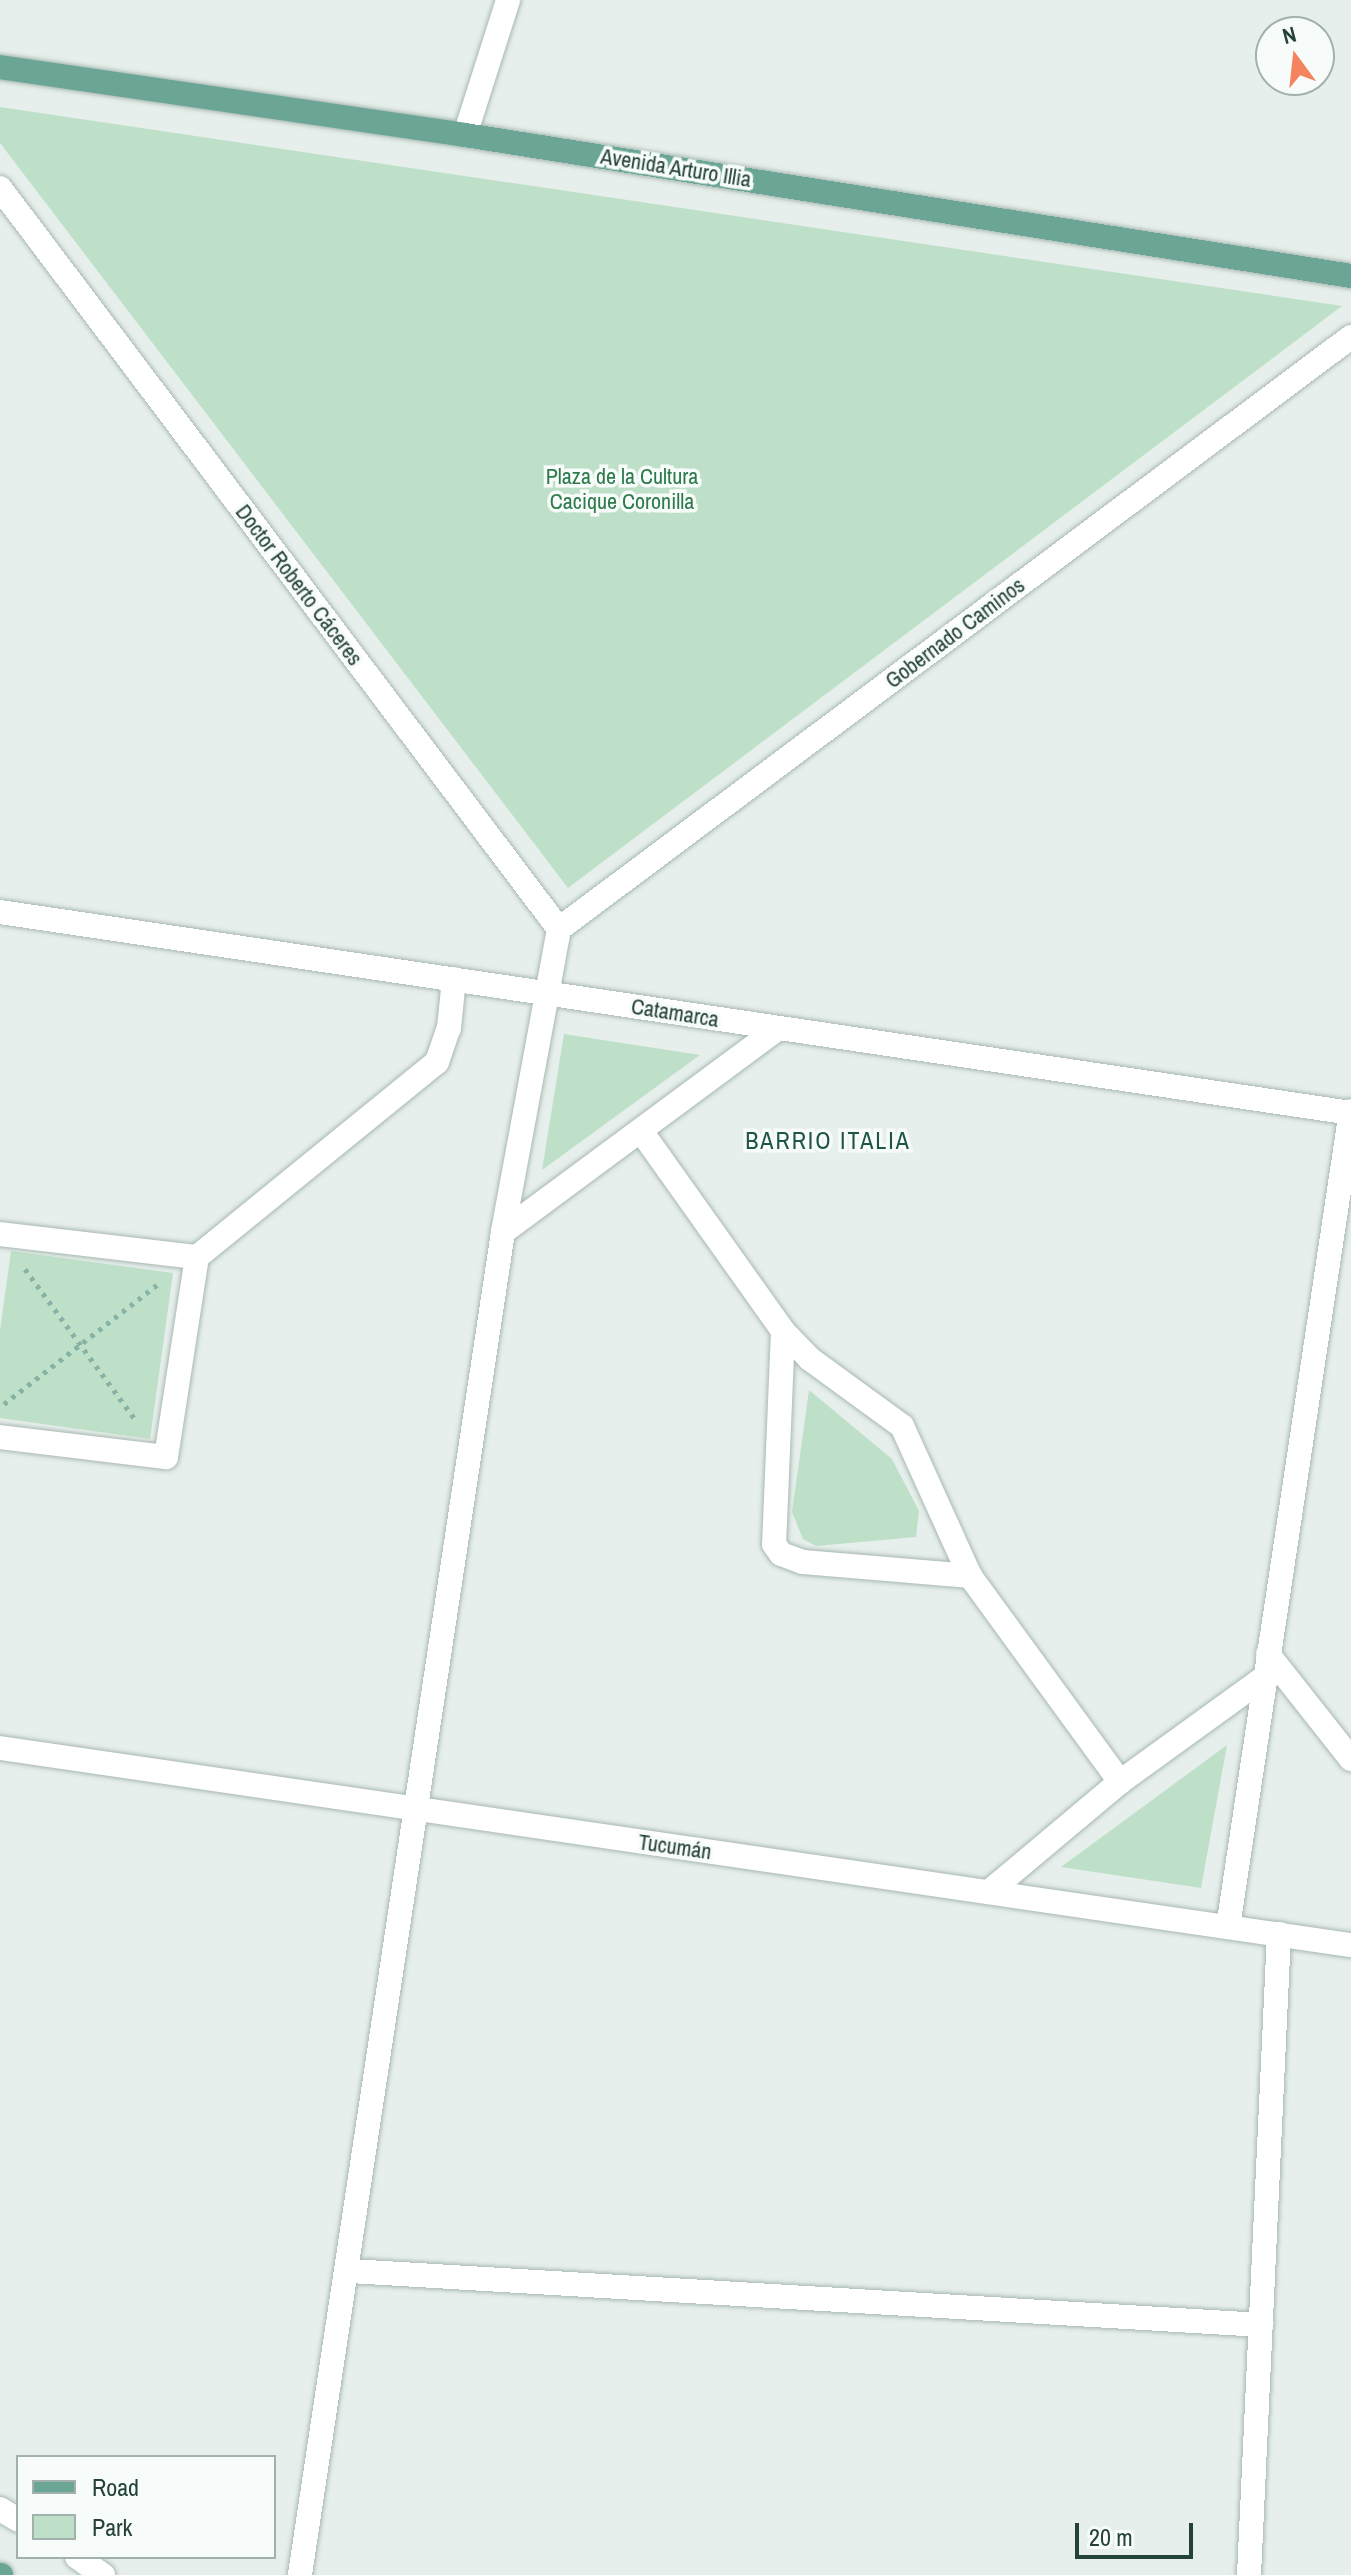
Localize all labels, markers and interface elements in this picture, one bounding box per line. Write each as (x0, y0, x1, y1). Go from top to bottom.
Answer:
north arrow (1255, 16, 1335, 96)
text: N (1279, 19, 1299, 51)
street label: Avenida Arturo Illia (598, 143, 754, 193)
park label: Plaza de la Cultura Cacique Coronilla (546, 463, 698, 514)
street label: Doctor Roberto Cáceres (230, 499, 368, 671)
street label: Gobernado Caminos (880, 572, 1030, 694)
street label: Catamarca (629, 993, 721, 1033)
district label: BARRIO ITALIA (745, 1127, 911, 1155)
street label: Tucumán (637, 1829, 713, 1865)
legend (16, 2455, 276, 2559)
text: Road (92, 2471, 139, 2503)
scale bar (1079, 2507, 1197, 2557)
text: Park (92, 2511, 132, 2543)
text: 20 m (1089, 2521, 1133, 2553)

